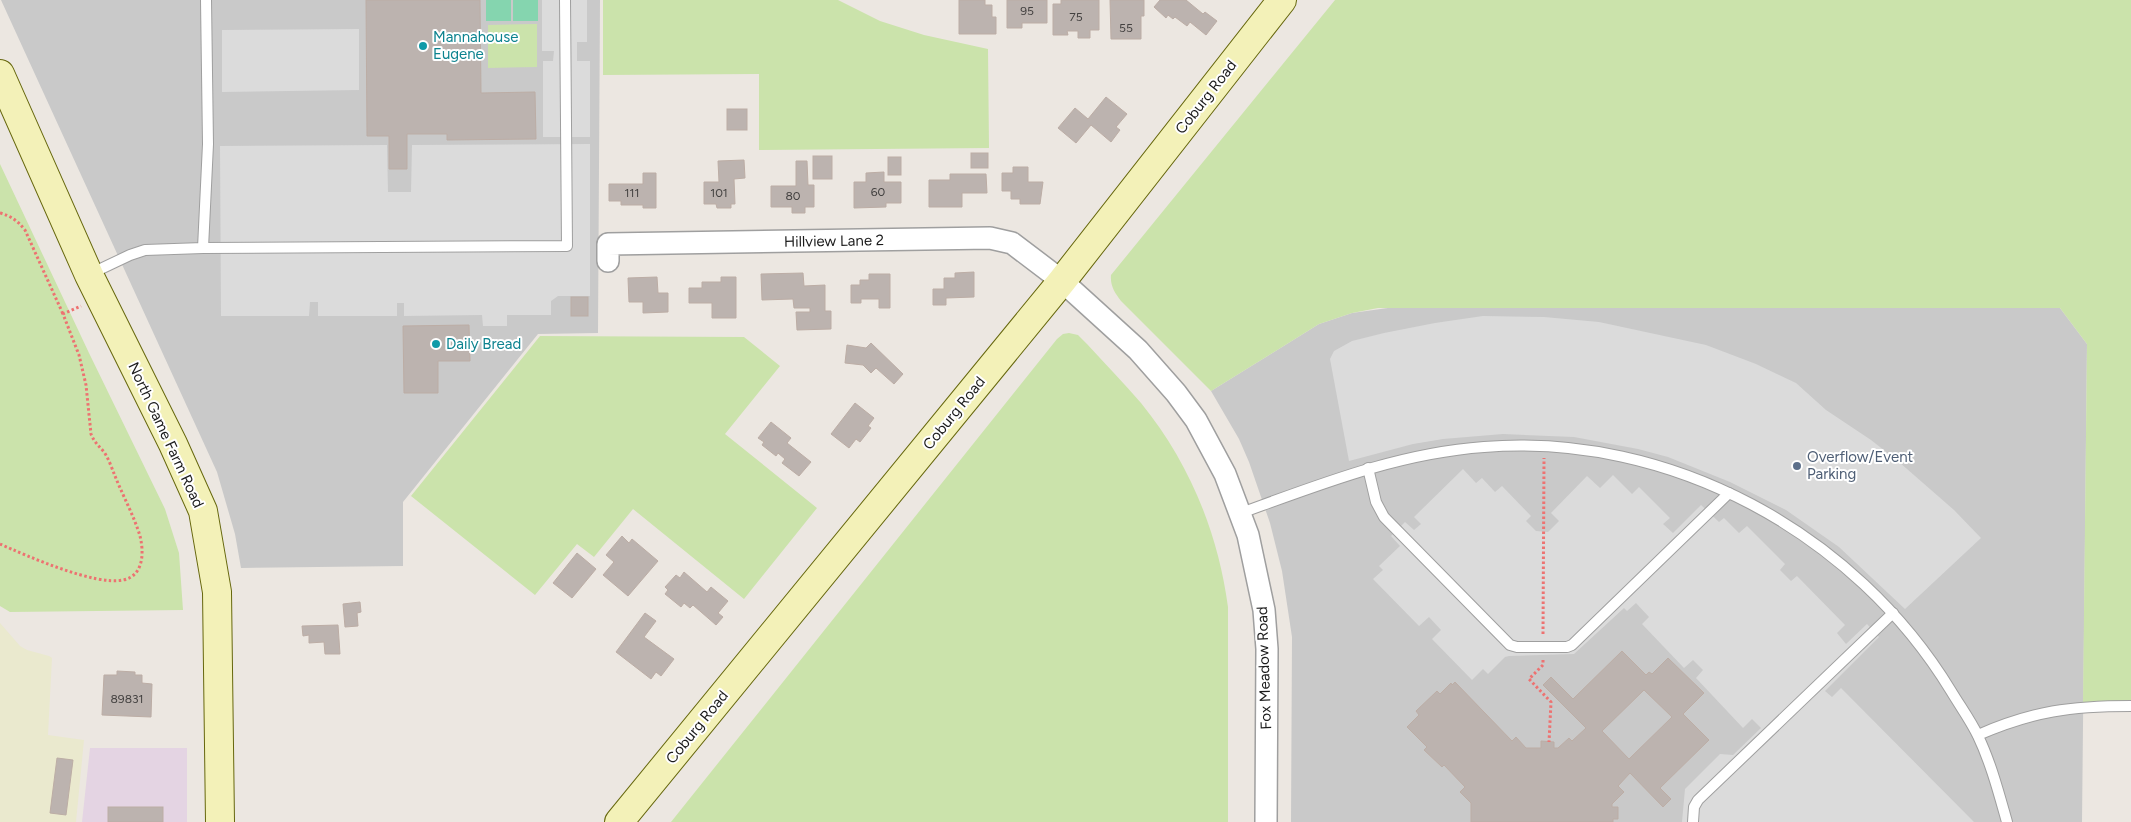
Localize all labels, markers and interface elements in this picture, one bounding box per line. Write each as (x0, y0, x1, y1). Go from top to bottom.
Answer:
house number: 95 (1020, 4, 1034, 18)
house number: 75 (1069, 10, 1083, 24)
house number: 55 (1119, 21, 1133, 35)
place label: Mannahouse Eugene (433, 28, 518, 63)
marker: Mannahouse Eugene (417, 40, 429, 52)
street label: Coburg Road (1172, 56, 1240, 138)
house number: 60 (871, 185, 886, 199)
house number: 111 (625, 186, 639, 200)
house number: 101 (710, 186, 728, 200)
house number: 80 (785, 189, 801, 203)
street label: Hillview Lane 2 (784, 231, 884, 251)
place label: Daily Bread (446, 335, 521, 353)
marker: Daily Bread (430, 338, 442, 350)
street label: North Game Farm Road (124, 359, 208, 511)
street label: Coburg Road (919, 373, 989, 453)
place label: Overflow/Event Parking (1807, 448, 1914, 483)
marker: Overflow/Event Parking (1791, 460, 1803, 472)
street label: Fox Meadow Road (1253, 606, 1275, 730)
street label: Coburg Road (662, 687, 732, 767)
house number: 89831 (110, 692, 144, 706)

